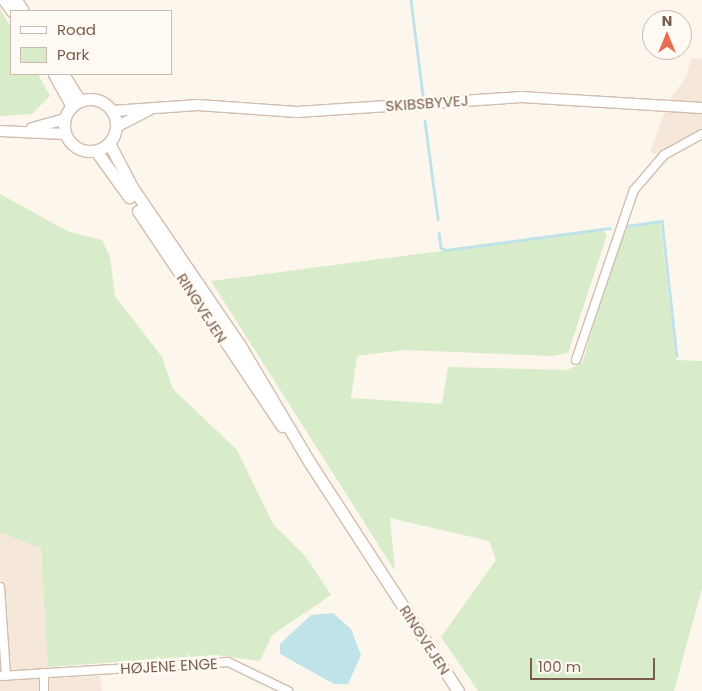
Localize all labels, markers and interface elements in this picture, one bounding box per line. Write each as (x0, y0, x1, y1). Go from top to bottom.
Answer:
legend (10, 10, 172, 75)
north arrow (642, 10, 692, 60)
text: N (662, 11, 672, 31)
text: Road (57, 19, 96, 40)
text: Park (57, 44, 89, 65)
street label: SKIBSBYVEJ (385, 91, 469, 115)
street label: RINGVEJEN (173, 270, 231, 346)
street label: RINGVEJEN (396, 602, 454, 678)
scale bar (532, 648, 657, 680)
street label: HØJENE ENGE (120, 654, 218, 678)
text: 100 m (538, 656, 581, 677)

